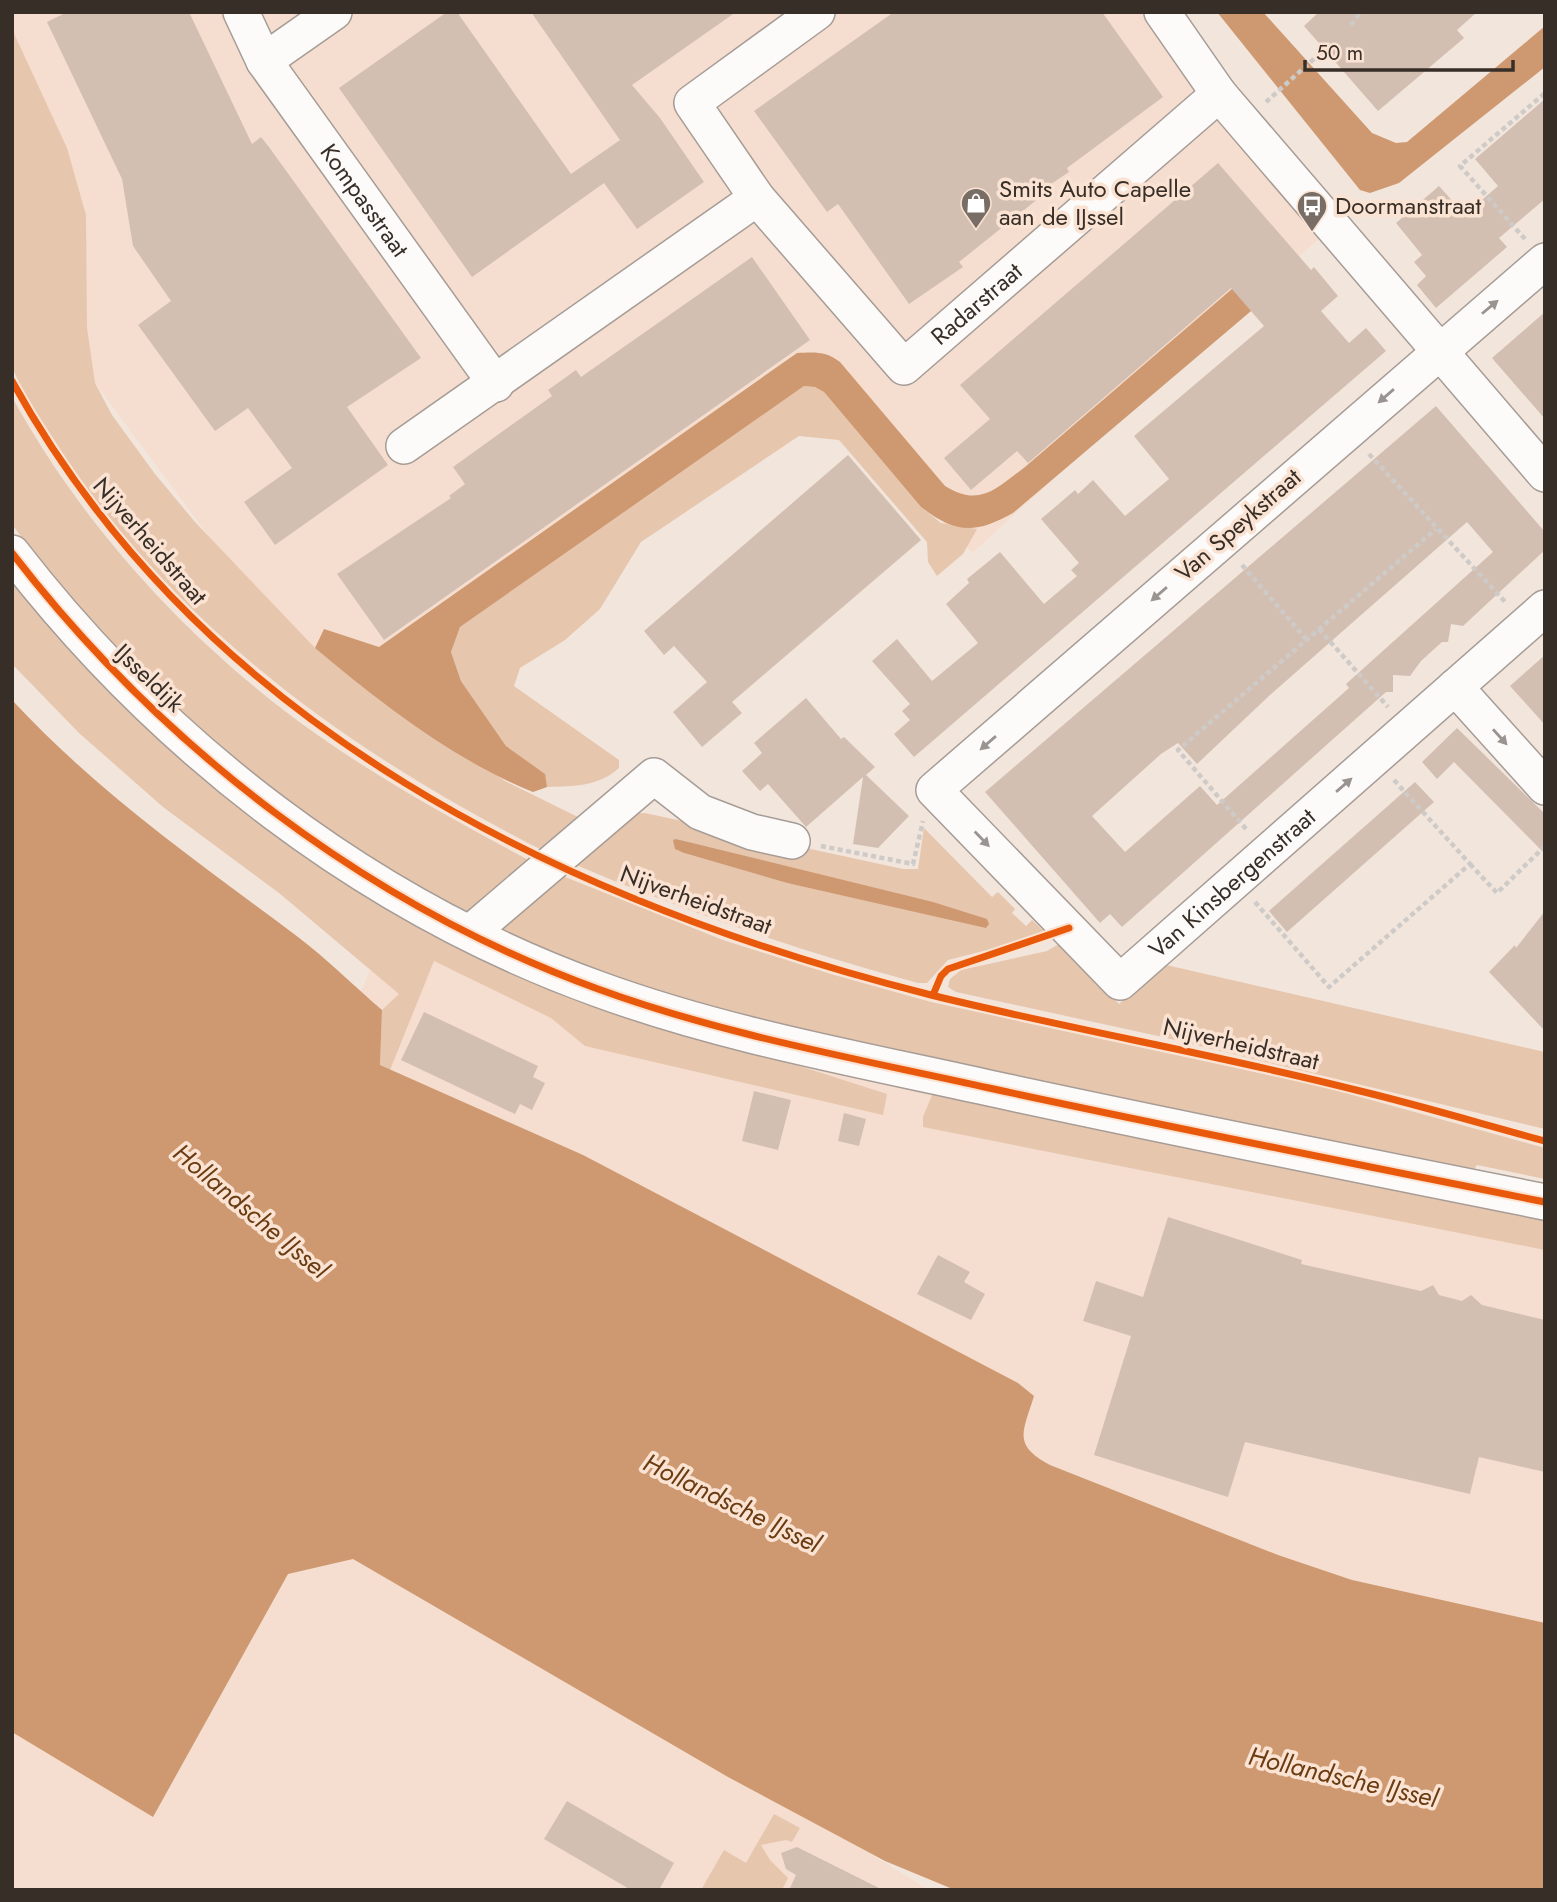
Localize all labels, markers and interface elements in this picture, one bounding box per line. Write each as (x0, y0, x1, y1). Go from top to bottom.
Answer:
scale bar (1305, 28, 1513, 72)
text: 50 m (1316, 38, 1363, 68)
street label: Kompasstraat (312, 136, 418, 264)
place label: Smits Auto Capelle aan de IJssel (999, 171, 1191, 234)
shop icon: Smits Auto Capelle aan de IJssel (959, 186, 993, 230)
place label: Doormanstraat (1335, 188, 1481, 223)
bus stop icon: Doormanstraat (1295, 189, 1329, 233)
street label: Radarstraat (923, 254, 1030, 353)
one-way arrow (1481, 300, 1499, 315)
one-way arrow (1378, 388, 1395, 403)
street label: Van Speykstraat (1167, 460, 1309, 589)
street label: Nijverheidstraat (85, 469, 216, 612)
one-way arrow (1151, 586, 1168, 601)
street label: IJsseldijk (106, 635, 193, 720)
one-way arrow (1492, 728, 1508, 746)
one-way arrow (979, 735, 997, 751)
one-way arrow (1335, 777, 1352, 793)
street label: Van Kinsbergenstraat (1141, 800, 1323, 966)
one-way arrow (973, 830, 989, 847)
street label: Nijverheidstraat (615, 856, 777, 943)
street label: Nijverheidstraat (1160, 1009, 1323, 1079)
water label: Hollandsche IJssel (165, 1134, 338, 1288)
water label: Hollandsche IJssel (637, 1444, 828, 1563)
water label: Hollandsche IJssel (1245, 1737, 1443, 1817)

